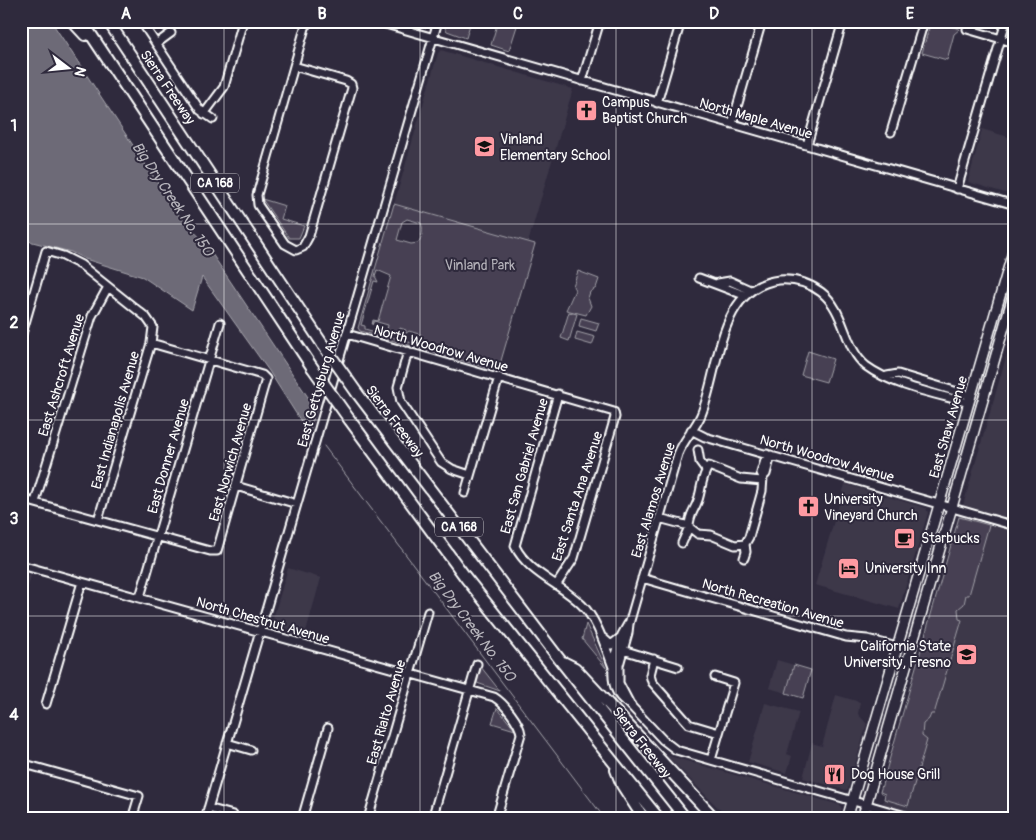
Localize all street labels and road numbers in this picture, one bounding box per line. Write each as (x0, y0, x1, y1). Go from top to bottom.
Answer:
street label: Sierra Freeway (136, 47, 199, 128)
street label: North Maple Avenue (697, 94, 814, 143)
road number: CA 168 (191, 174, 239, 192)
street label: East Gettysburg Avenue (294, 309, 349, 449)
street label: East Ashcroft Avenue (35, 312, 88, 439)
street label: North Woodrow Avenue (372, 321, 510, 376)
street label: East Indianapolis Avenue (88, 349, 143, 491)
street label: East Shaw Avenue (926, 374, 971, 480)
street label: Sierra Freeway (362, 382, 427, 461)
street label: East San Gabriel Avenue (497, 396, 552, 536)
street label: East Donner Avenue (144, 397, 193, 516)
street label: East Norwich Avenue (205, 401, 256, 523)
street label: East Santa Ana Avenue (548, 429, 607, 563)
street label: North Woodrow Avenue (758, 431, 896, 486)
street label: East Alamos Avenue (628, 440, 679, 560)
road number: CA 168 (435, 518, 483, 536)
street label: North Recreation Avenue (700, 575, 846, 632)
street label: North Chestnut Avenue (194, 593, 332, 648)
street label: East Rialto Avenue (363, 658, 410, 767)
street label: Sierra Freeway (608, 703, 675, 781)

